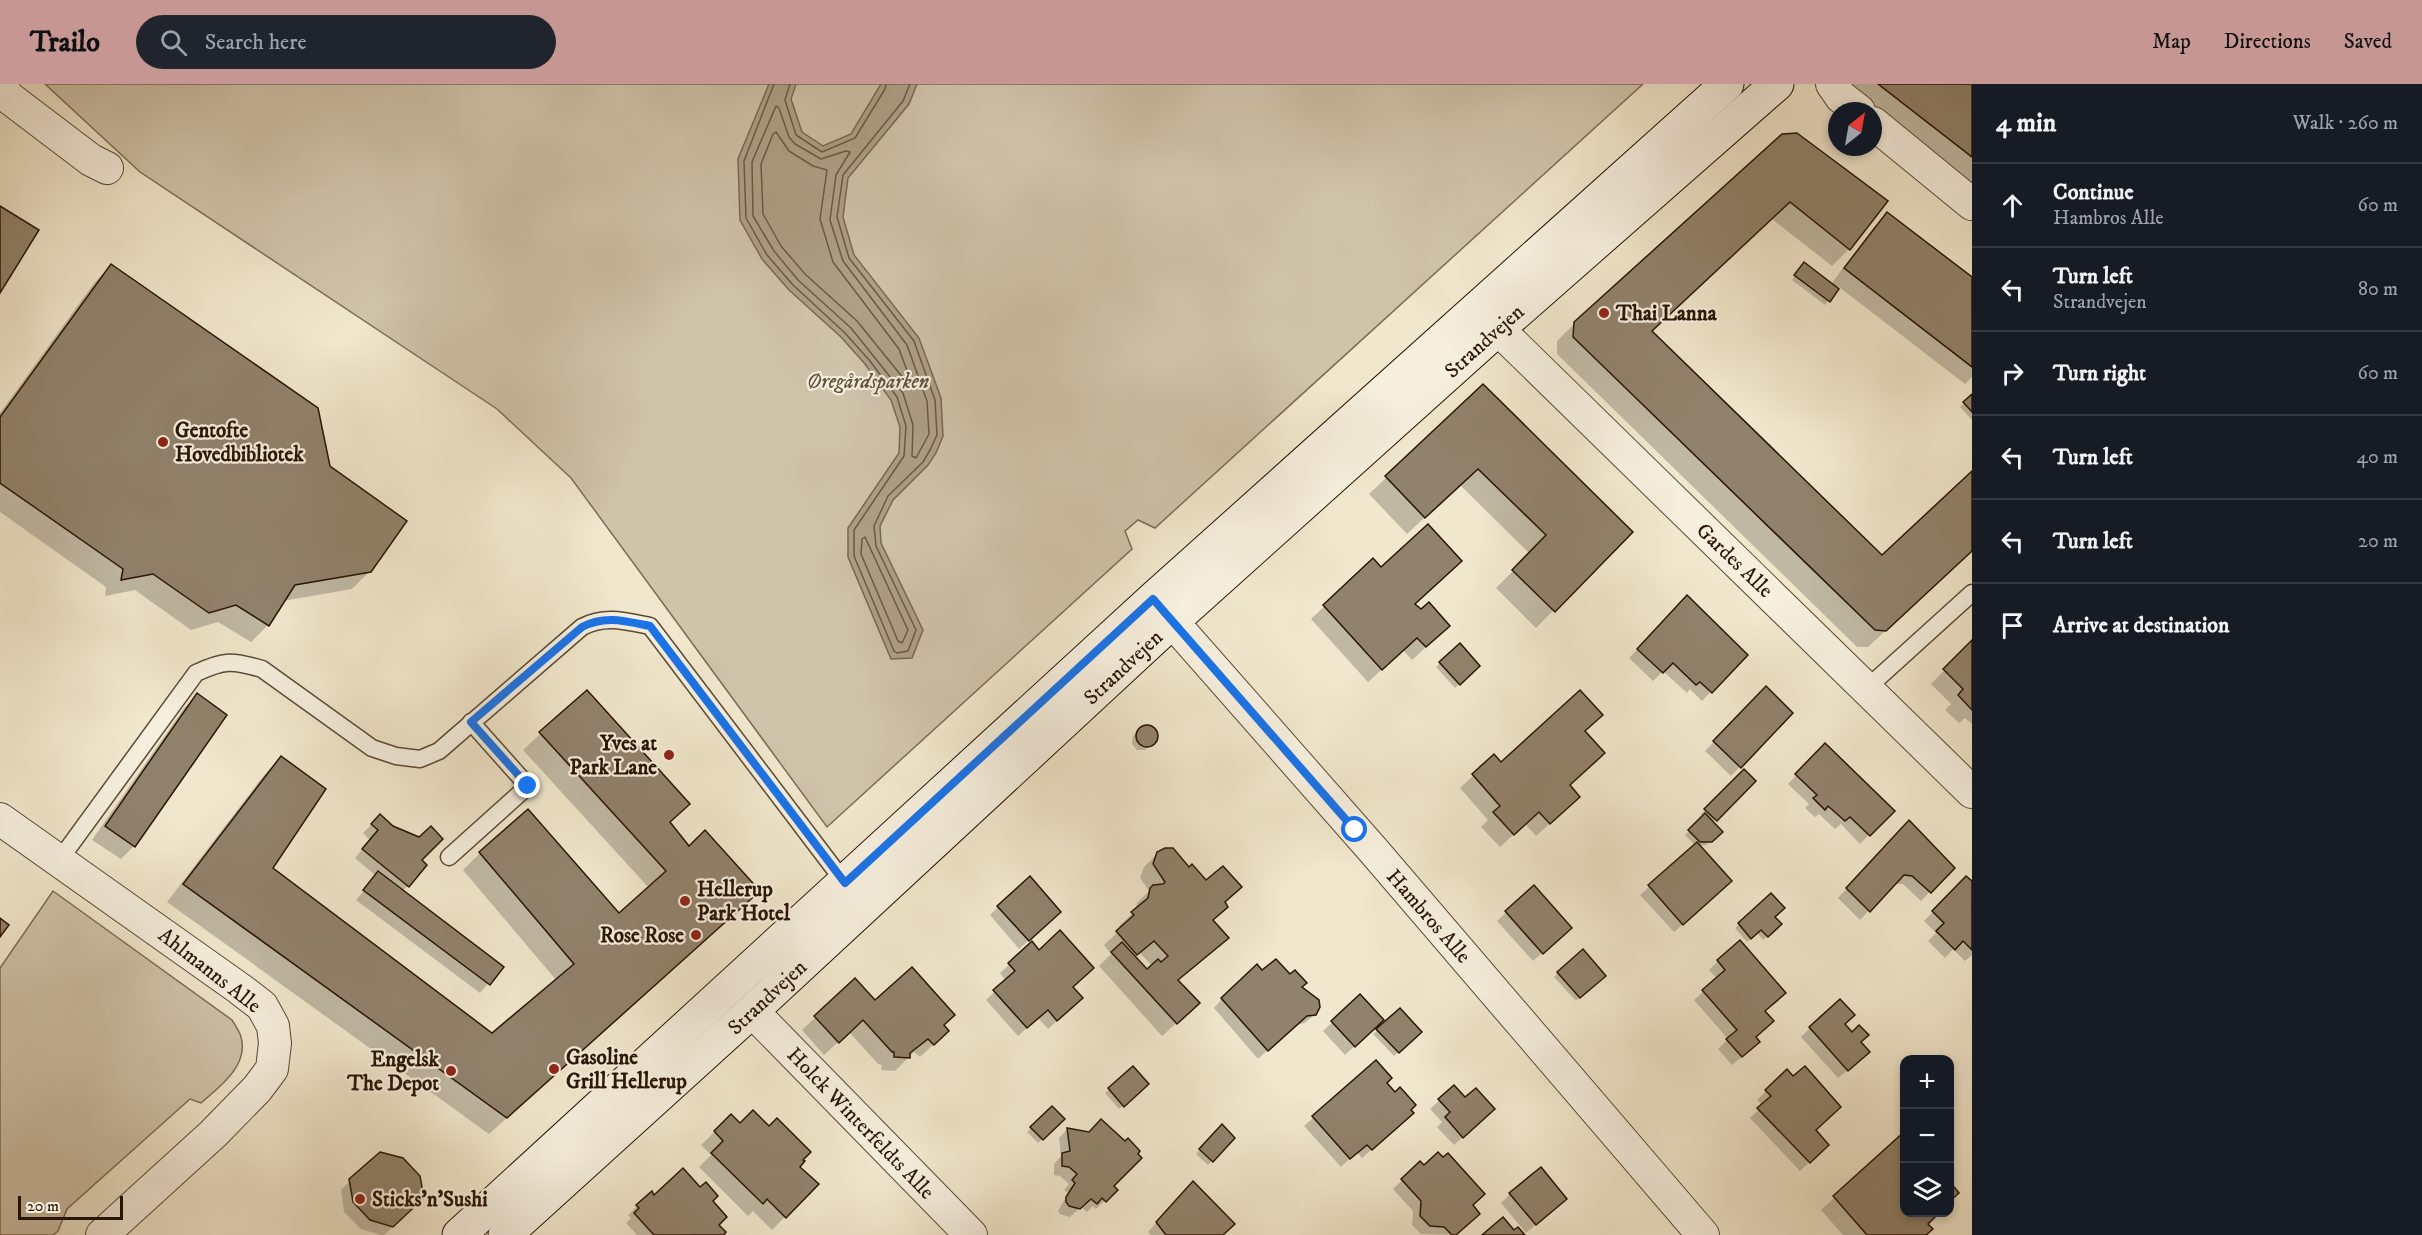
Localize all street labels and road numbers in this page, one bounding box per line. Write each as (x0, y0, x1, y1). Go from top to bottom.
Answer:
street label: Strandvejen (1439, 299, 1530, 384)
street label: Gardes Alle (1691, 518, 1778, 604)
street label: Strandvejen (1079, 625, 1169, 711)
street label: Hambros Alle (1380, 864, 1476, 969)
street label: Ahlmanns Alle (153, 923, 266, 1019)
street label: Strandvejen (723, 955, 813, 1041)
street label: Holck Winterfeldts Alle (781, 1042, 940, 1205)

